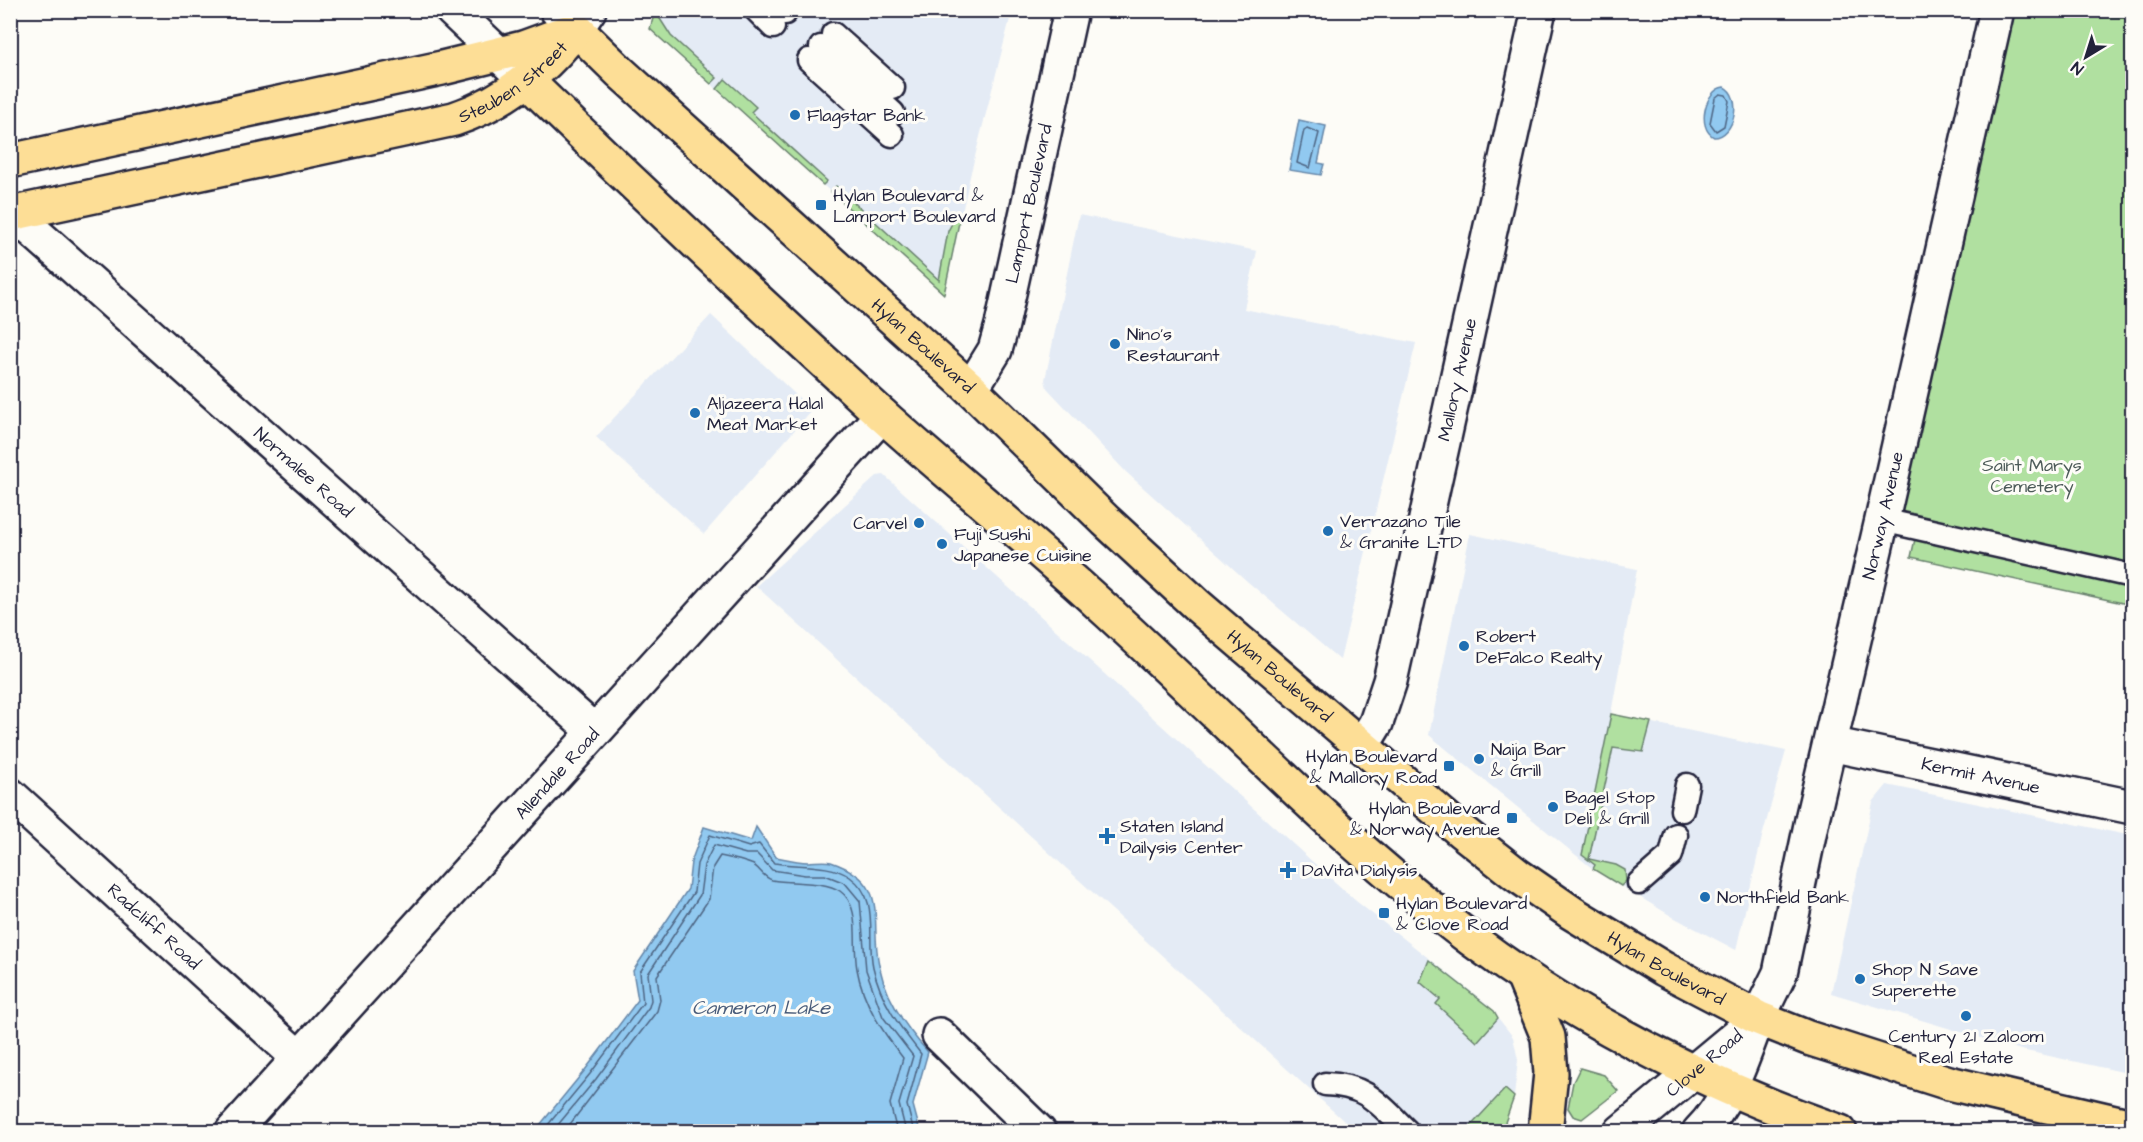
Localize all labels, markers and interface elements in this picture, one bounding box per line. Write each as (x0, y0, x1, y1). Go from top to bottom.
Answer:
north arrow (2056, 27, 2116, 87)
street label: Steuben Street (455, 35, 574, 129)
text: N (2067, 56, 2088, 80)
place label: Flagstar Bank (807, 103, 925, 129)
marker: Flagstar Bank (788, 108, 802, 122)
street label: Lamport Boulevard (999, 122, 1058, 286)
place label: Hylan Boulevard & Lamport Boulevard (833, 183, 995, 229)
marker: Hylan Boulevard & Lamport Boulevard (814, 198, 828, 212)
street label: Hylan Boulevard (866, 292, 980, 399)
street label: Mallory Avenue (1431, 315, 1483, 443)
place label: Nino's Restaurant (1127, 322, 1220, 368)
marker: Nino's Restaurant (1108, 337, 1122, 351)
place label: Aljazeera Halal Meat Market (707, 391, 823, 437)
marker: Aljazeera Halal Meat Market (688, 406, 702, 420)
street label: Normalee Road (248, 421, 359, 523)
street label: Norway Avenue (1856, 449, 1910, 582)
park label: Saint Marys Cemetery (1982, 453, 2082, 500)
place label: Verrazano Tile & Granite LTD (1340, 509, 1462, 555)
place label: Carvel (853, 511, 907, 536)
marker: Carvel (912, 516, 926, 530)
place label: Fuji Sushi Japanese Cuisine (954, 522, 1092, 568)
marker: Verrazano Tile & Granite LTD (1321, 524, 1335, 538)
marker: Fuji Sushi Japanese Cuisine (935, 537, 949, 551)
street label: Hylan Boulevard (1222, 624, 1338, 728)
place label: Robert DeFalco Realty (1476, 624, 1602, 671)
marker: Robert DeFalco Realty (1457, 639, 1471, 653)
street label: Allendale Road (509, 722, 605, 825)
place label: Naija Bar & Grill (1491, 737, 1566, 783)
place label: Hylan Boulevard & Mallory Road (1306, 744, 1437, 791)
street label: Kermit Avenue (1919, 751, 2042, 800)
marker: Naija Bar & Grill (1472, 752, 1486, 766)
marker: Hylan Boulevard & Mallory Road (1442, 759, 1456, 773)
place label: Bagel Stop Deli & Grill (1565, 785, 1655, 831)
place label: Hylan Boulevard & Norway Avenue (1350, 796, 1500, 843)
marker: Bagel Stop Deli & Grill (1546, 800, 1560, 814)
marker: Hylan Boulevard & Norway Avenue (1505, 811, 1519, 825)
place label: Staten Island Dailysis Center (1120, 814, 1243, 861)
marker: Staten Island Dailysis Center (1098, 827, 1116, 845)
place label: DaVita Dialysis (1302, 858, 1418, 884)
marker: DaVita Dialysis (1279, 861, 1297, 879)
street label: Radcliff Road (102, 877, 206, 975)
place label: Northfield Bank (1717, 885, 1849, 910)
marker: Northfield Bank (1698, 890, 1712, 904)
place label: Hylan Boulevard & Clove Road (1396, 891, 1527, 937)
marker: Hylan Boulevard & Clove Road (1377, 906, 1391, 920)
street label: Hylan Boulevard (1603, 925, 1729, 1011)
place label: Shop N Save Superette (1872, 957, 1978, 1003)
marker: Shop N Save Superette (1853, 972, 1867, 986)
water label: Cameron Lake (692, 994, 831, 1022)
marker: Century 21 Zaloom Real Estate (1959, 1009, 1973, 1023)
street label: Clove Road (1660, 1023, 1748, 1102)
place label: Century 21 Zaloom Real Estate (1888, 1024, 2044, 1070)

